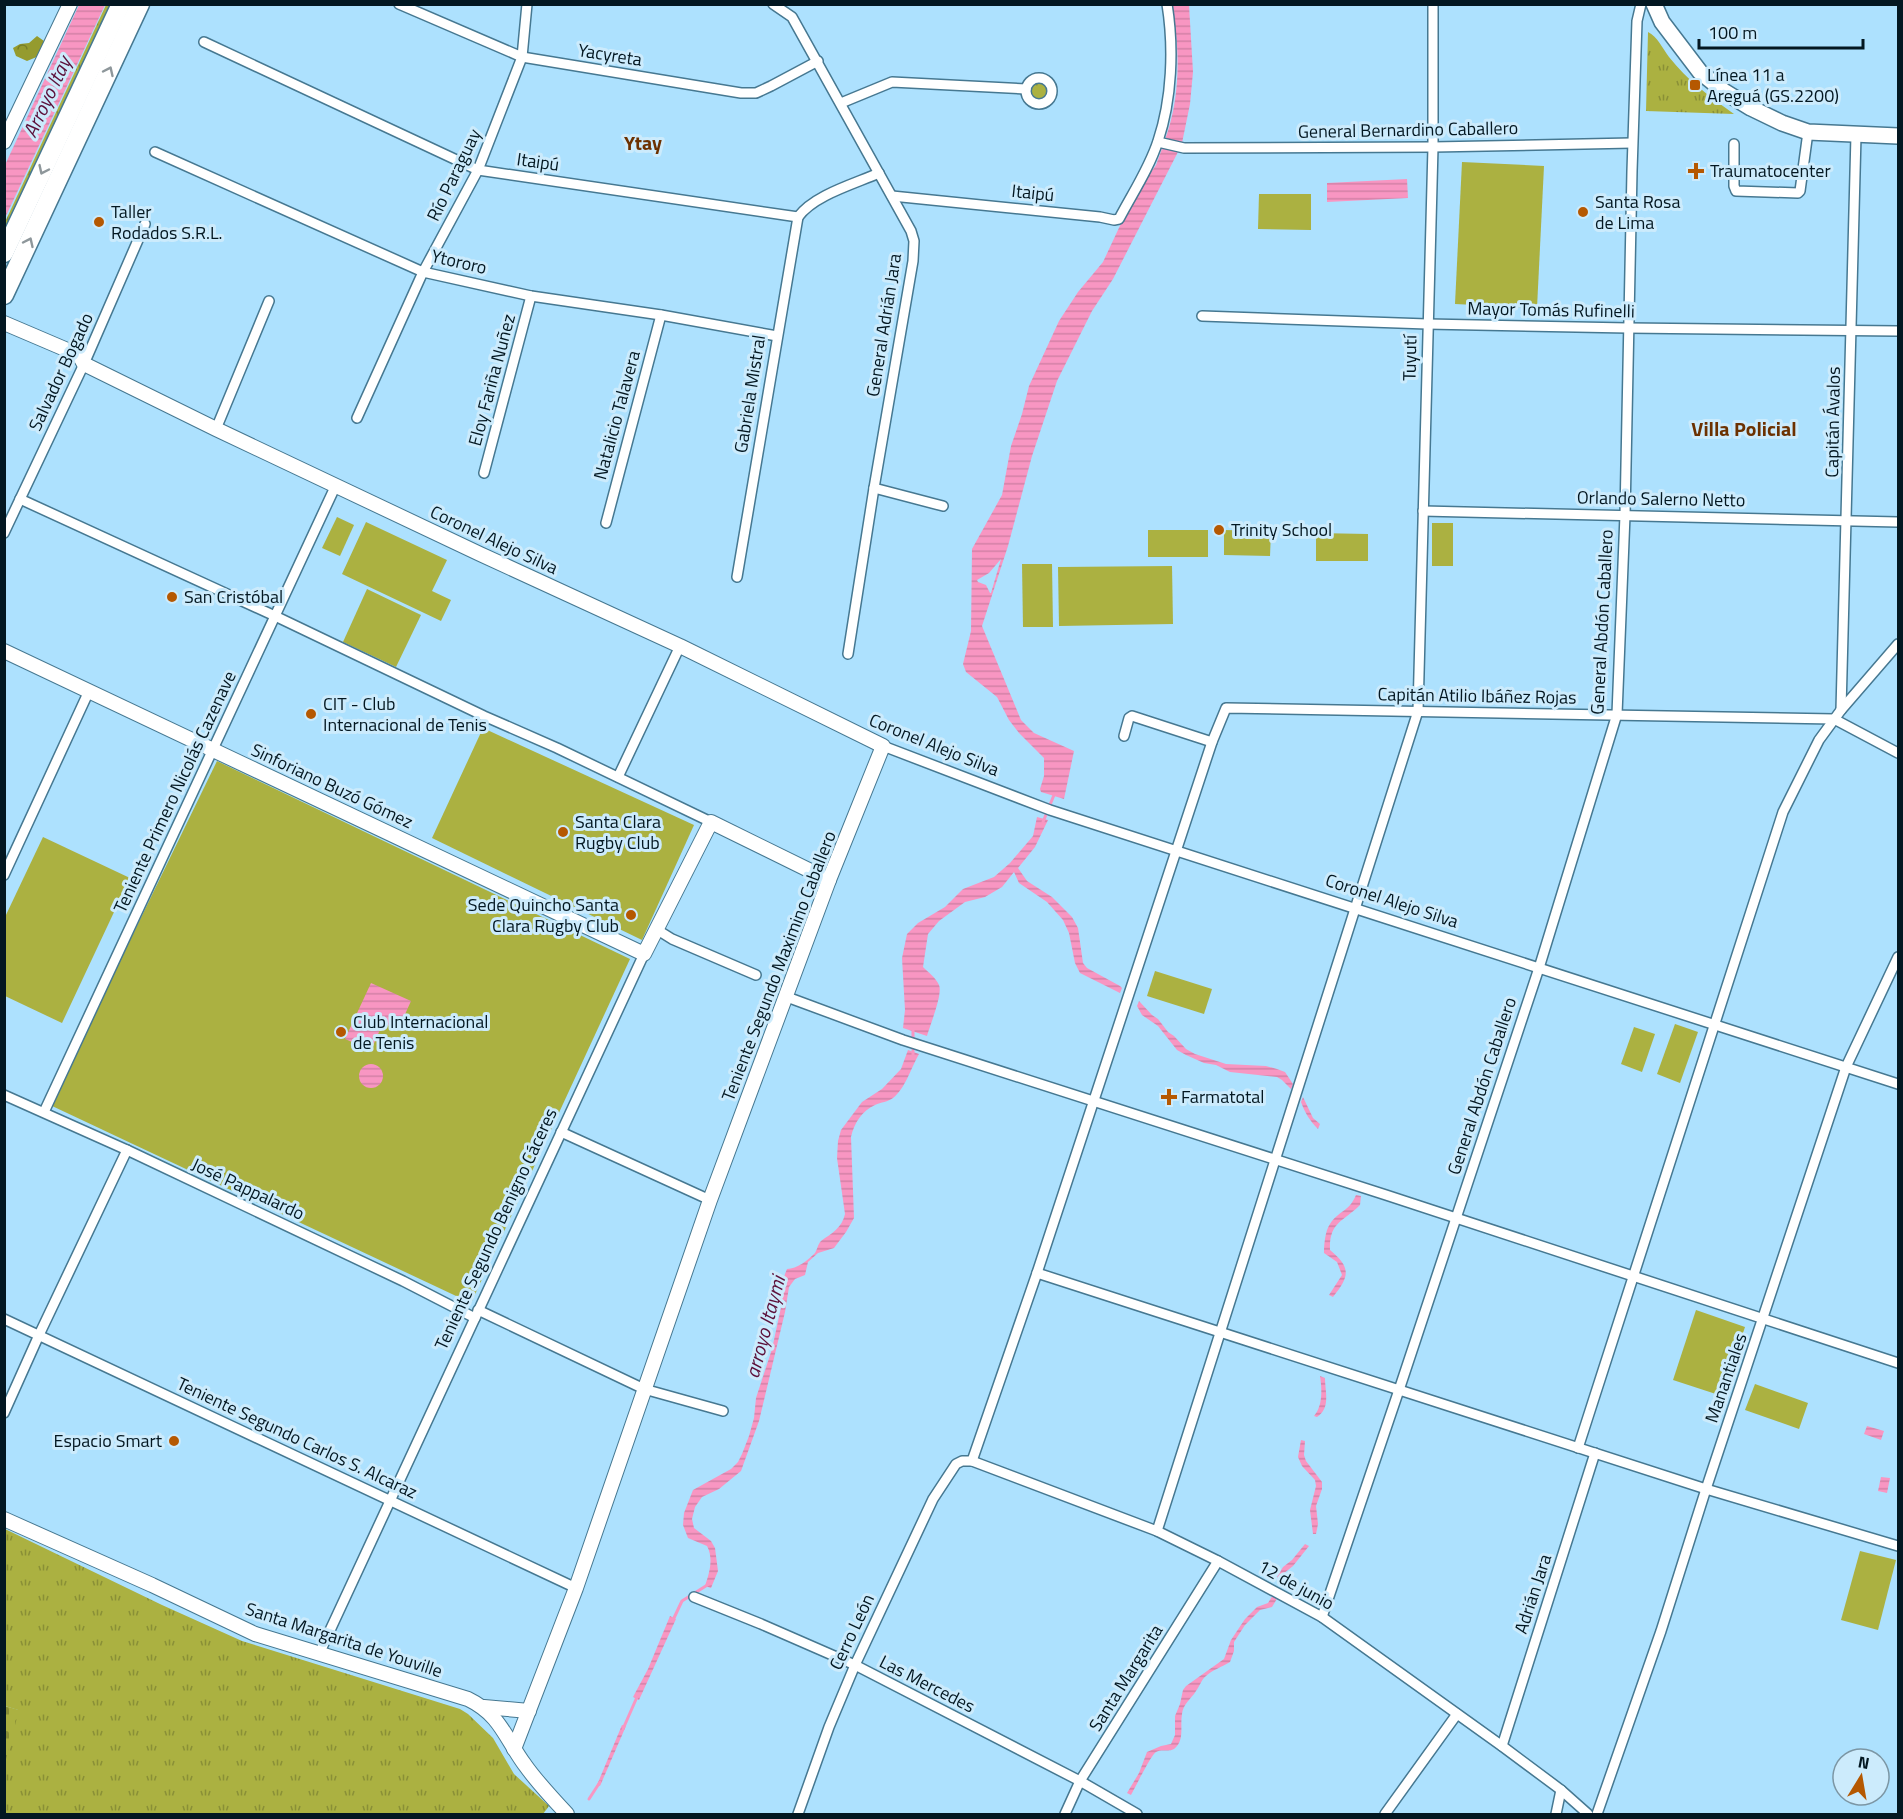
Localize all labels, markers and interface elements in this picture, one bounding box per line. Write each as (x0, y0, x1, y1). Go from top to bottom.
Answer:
scale bar (1699, 12, 1862, 50)
text: 100 m (1708, 19, 1757, 46)
street label: Yacyreta (576, 36, 644, 73)
water label: Arroyo Itay (14, 49, 80, 142)
place label: Línea 11 a Areguá (GS.2200) (1707, 61, 1839, 109)
one-way arrow (102, 66, 114, 77)
marker: Línea 11 a Areguá (GS.2200) (1688, 78, 1702, 92)
street label: General Bernardino Caballero (1298, 114, 1518, 145)
street label: Río Paraguay (420, 124, 488, 226)
district label: Ytay (624, 127, 662, 158)
street label: Itaipú (515, 145, 561, 178)
place label: Traumatocenter (1710, 157, 1831, 184)
marker: Traumatocenter (1687, 162, 1705, 180)
one-way arrow (39, 164, 51, 175)
street label: Itaipú (1010, 177, 1056, 208)
place label: Santa Rosa de Lima (1595, 188, 1681, 236)
place label: Taller Rodados S.R.L. (111, 198, 222, 246)
marker: Santa Rosa de Lima (1576, 205, 1590, 219)
marker: Taller Rodados S.R.L. (92, 215, 106, 229)
one-way arrow (22, 238, 34, 249)
street label: Ytororo (429, 242, 490, 281)
street label: General Adrián Jara (859, 251, 908, 399)
street label: Mayor Tomás Rufinelli (1467, 295, 1635, 324)
street label: Salvador Bogado (21, 308, 100, 435)
street label: Eloy Fariña Nuñez (461, 311, 522, 449)
street label: Gabriela Mistral (727, 333, 772, 455)
street label: Tuyutí (1396, 333, 1423, 381)
street label: Natalicio Talavera (586, 347, 647, 482)
street label: Capitán Ávalos (1818, 366, 1847, 478)
district label: Villa Policial (1691, 413, 1797, 444)
street label: Orlando Salerno Netto (1576, 484, 1746, 513)
street label: Coronel Alejo Silva (426, 498, 563, 581)
place label: Trinity School (1231, 516, 1332, 543)
marker: Trinity School (1212, 523, 1226, 537)
street label: General Abdón Caballero (1583, 529, 1620, 715)
place label: San Cristóbal (184, 583, 283, 610)
marker: San Cristóbal (165, 590, 179, 604)
street label: Teniente Primero Nicolás Cazenave (106, 666, 243, 917)
street label: Capitán Atilio Ibáñez Rojas (1377, 680, 1577, 711)
place label: CIT - Club Internacional de Tenis (323, 690, 487, 738)
street label: Coronel Alejo Silva (865, 706, 1003, 783)
marker: CIT - Club Internacional de Tenis (304, 707, 318, 721)
street label: Sinforiano Buzó Gómez (247, 736, 418, 835)
place label: Santa Clara Rugby Club (575, 808, 661, 856)
marker: Santa Clara Rugby Club (556, 825, 570, 839)
street label: Teniente Segundo Maximino Caballero (714, 827, 843, 1105)
street label: Coronel Alejo Silva (1322, 866, 1462, 935)
place label: Sede Quincho Santa Clara Rugby Club (468, 891, 619, 939)
marker: Sede Quincho Santa Clara Rugby Club (624, 908, 638, 922)
street label: General Abdón Caballero (1440, 994, 1523, 1178)
place label: Club Internacional de Tenis (353, 1008, 488, 1056)
marker: Club Internacional de Tenis (334, 1025, 348, 1039)
place label: Farmatotal (1181, 1083, 1264, 1110)
marker: Farmatotal (1162, 1090, 1176, 1104)
street label: Teniente Segundo Benigno Cáceres (427, 1103, 564, 1354)
street label: José Pappalardo (187, 1151, 309, 1227)
water label: arroyo Itaymi (736, 1269, 794, 1382)
street label: Manantiales (1698, 1329, 1753, 1426)
street label: Teniente Segundo Carlos S. Alcaraz (172, 1370, 422, 1505)
place label: Espacio Smart (54, 1427, 163, 1454)
marker: Espacio Smart (167, 1434, 181, 1448)
street label: Adrián Jara (1507, 1550, 1558, 1637)
street label: 12 de junio (1253, 1553, 1339, 1617)
street label: Cerro León (822, 1589, 881, 1674)
street label: Santa Margarita de Youville (242, 1595, 446, 1684)
street label: Santa Margarita (1082, 1619, 1169, 1736)
street label: Las Mercedes (875, 1648, 980, 1719)
north arrow (1831, 1747, 1891, 1807)
text: N (1856, 1749, 1872, 1775)

